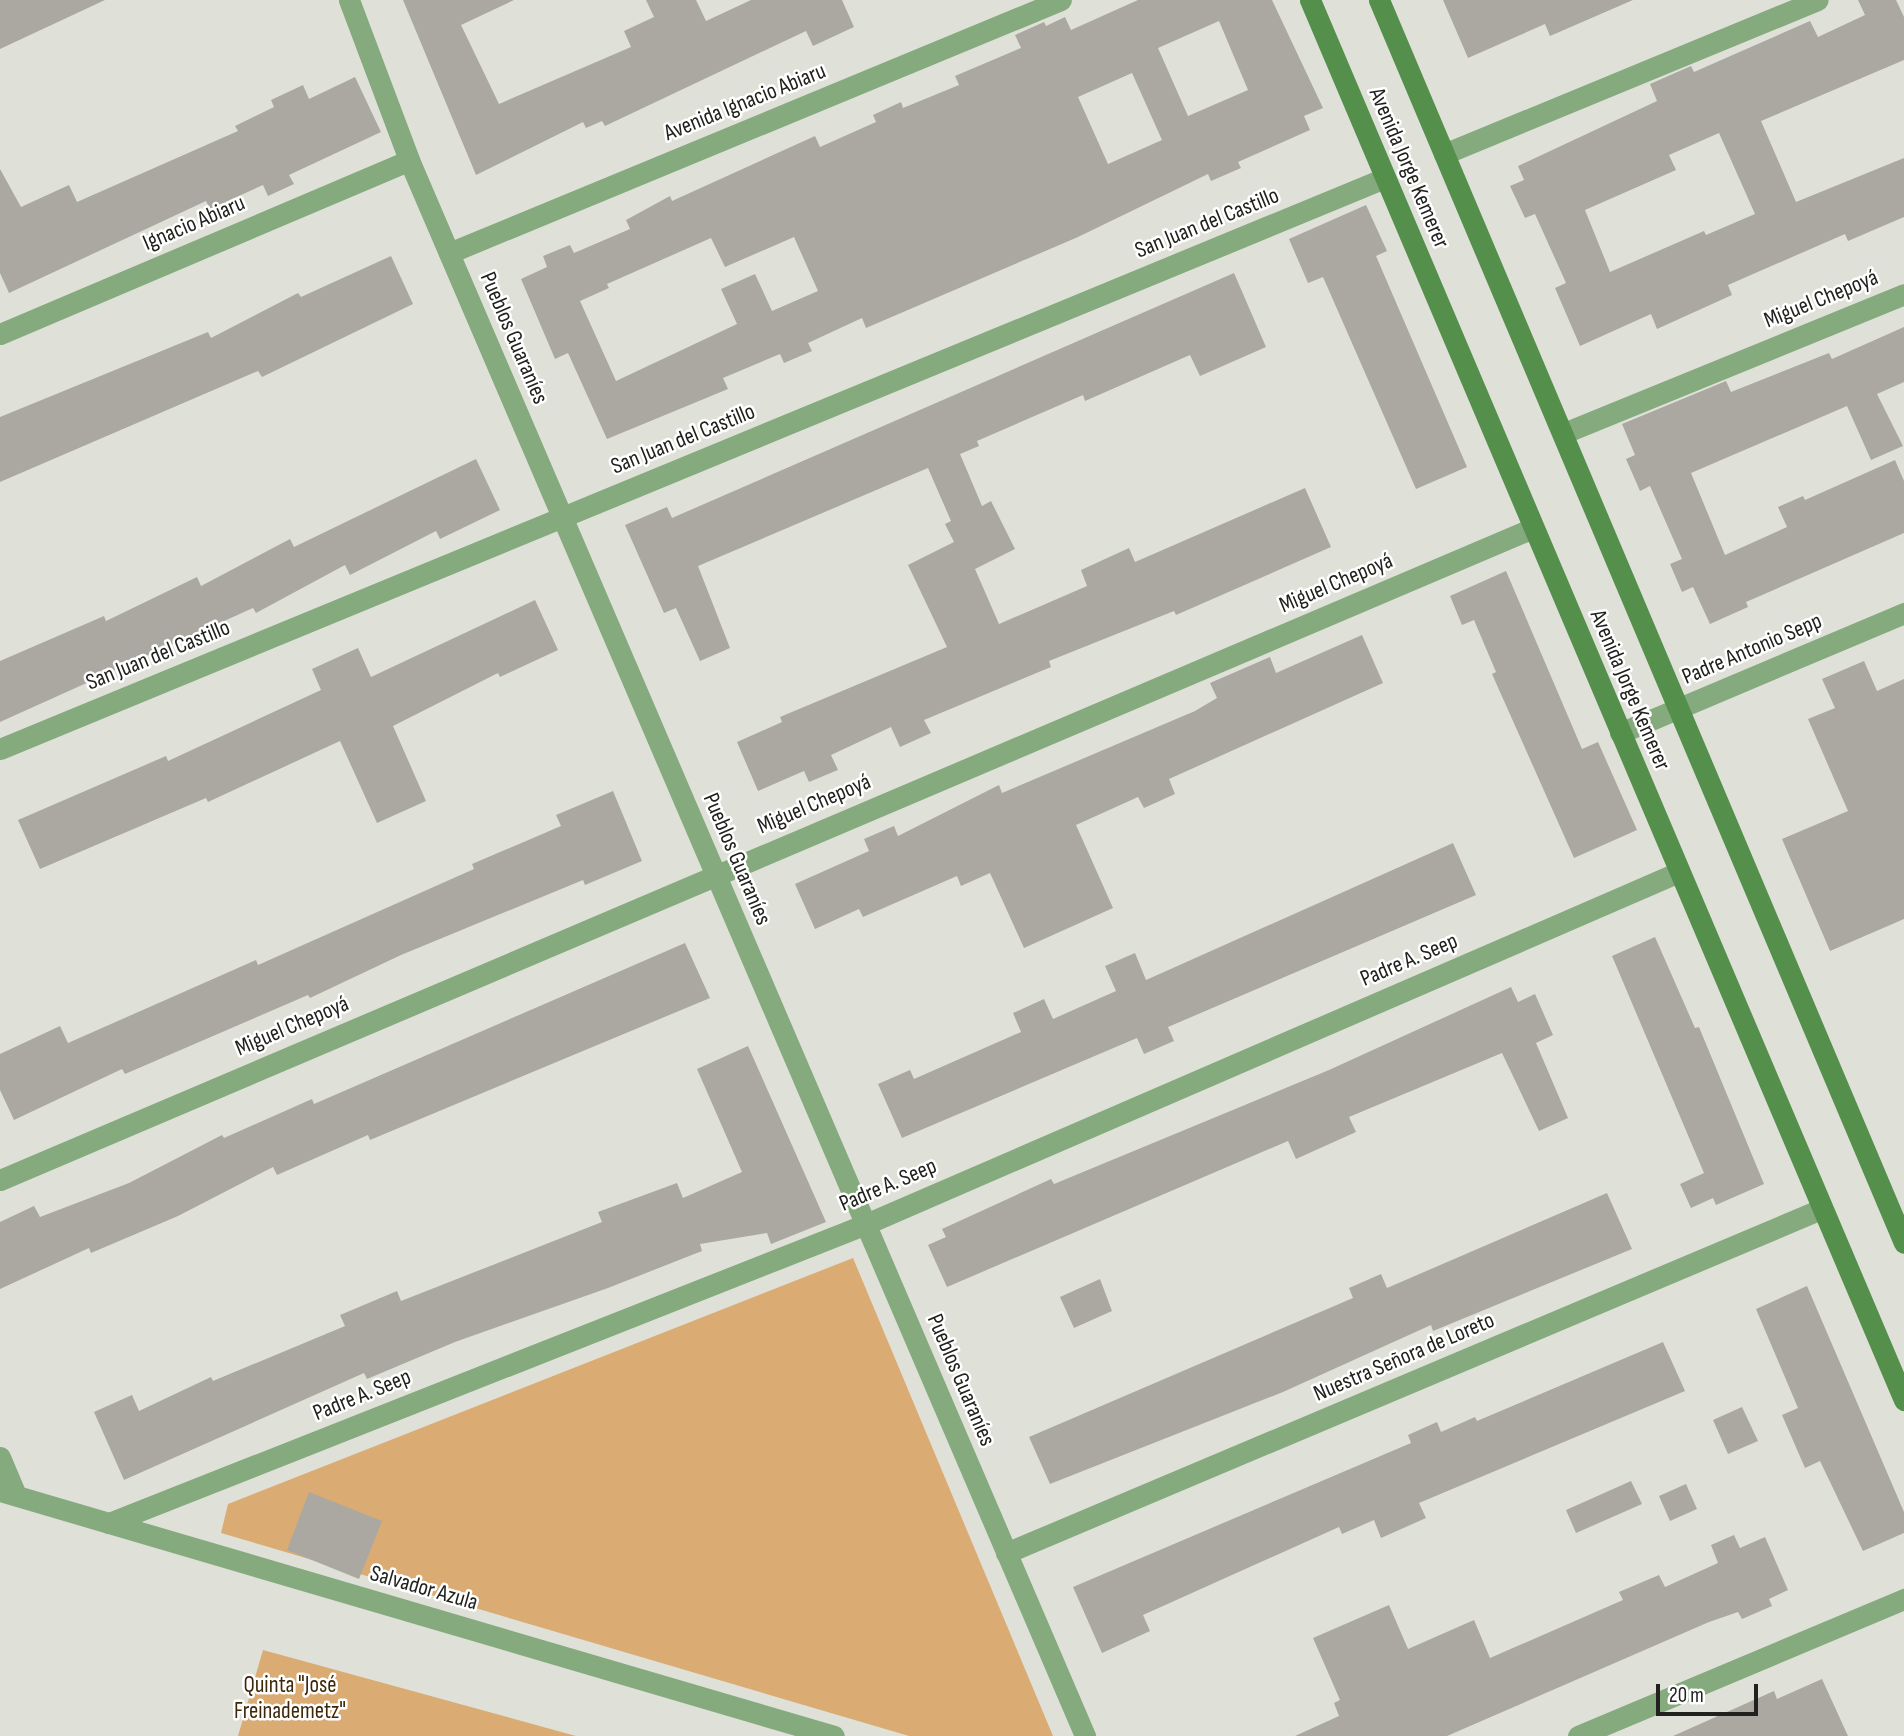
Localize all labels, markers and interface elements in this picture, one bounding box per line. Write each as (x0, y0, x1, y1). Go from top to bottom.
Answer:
street label: Avenida Ignacio Abiaru (660, 57, 830, 147)
street label: Avenida Jorge Kemerer (1363, 84, 1455, 252)
street label: San Juan del Castillo (1131, 182, 1283, 264)
street label: Ignacio Abiaru (139, 189, 249, 257)
street label: Miguel Chepoyá (1760, 264, 1882, 334)
street label: Pueblos Guaraníes (474, 268, 554, 408)
street label: San Juan del Castillo (607, 398, 759, 480)
street label: Miguel Chepoyá (1275, 547, 1397, 619)
street label: Avenida Jorge Kemerer (1584, 606, 1676, 774)
street label: Padre Antonio Sepp (1678, 607, 1826, 691)
street label: San Juan del Castillo (82, 614, 234, 696)
street label: Miguel Chepoyá (753, 768, 875, 840)
street label: Pueblos Guaraníes (697, 789, 777, 929)
street label: Padre A. Seep (1356, 927, 1462, 993)
street label: Miguel Chepoyá (231, 990, 353, 1062)
street label: Padre A. Seep (835, 1152, 941, 1218)
street label: Nuestra Señora de Loreto (1309, 1306, 1499, 1408)
street label: Pueblos Guaraníes (921, 1310, 1001, 1450)
street label: Padre A. Seep (309, 1363, 415, 1427)
street label: Salvador Azula (367, 1559, 481, 1617)
scale bar (1659, 1670, 1760, 1714)
park label: Quinta "José Freinademetz" (234, 1671, 346, 1725)
text: 20 m (1669, 1683, 1704, 1708)

